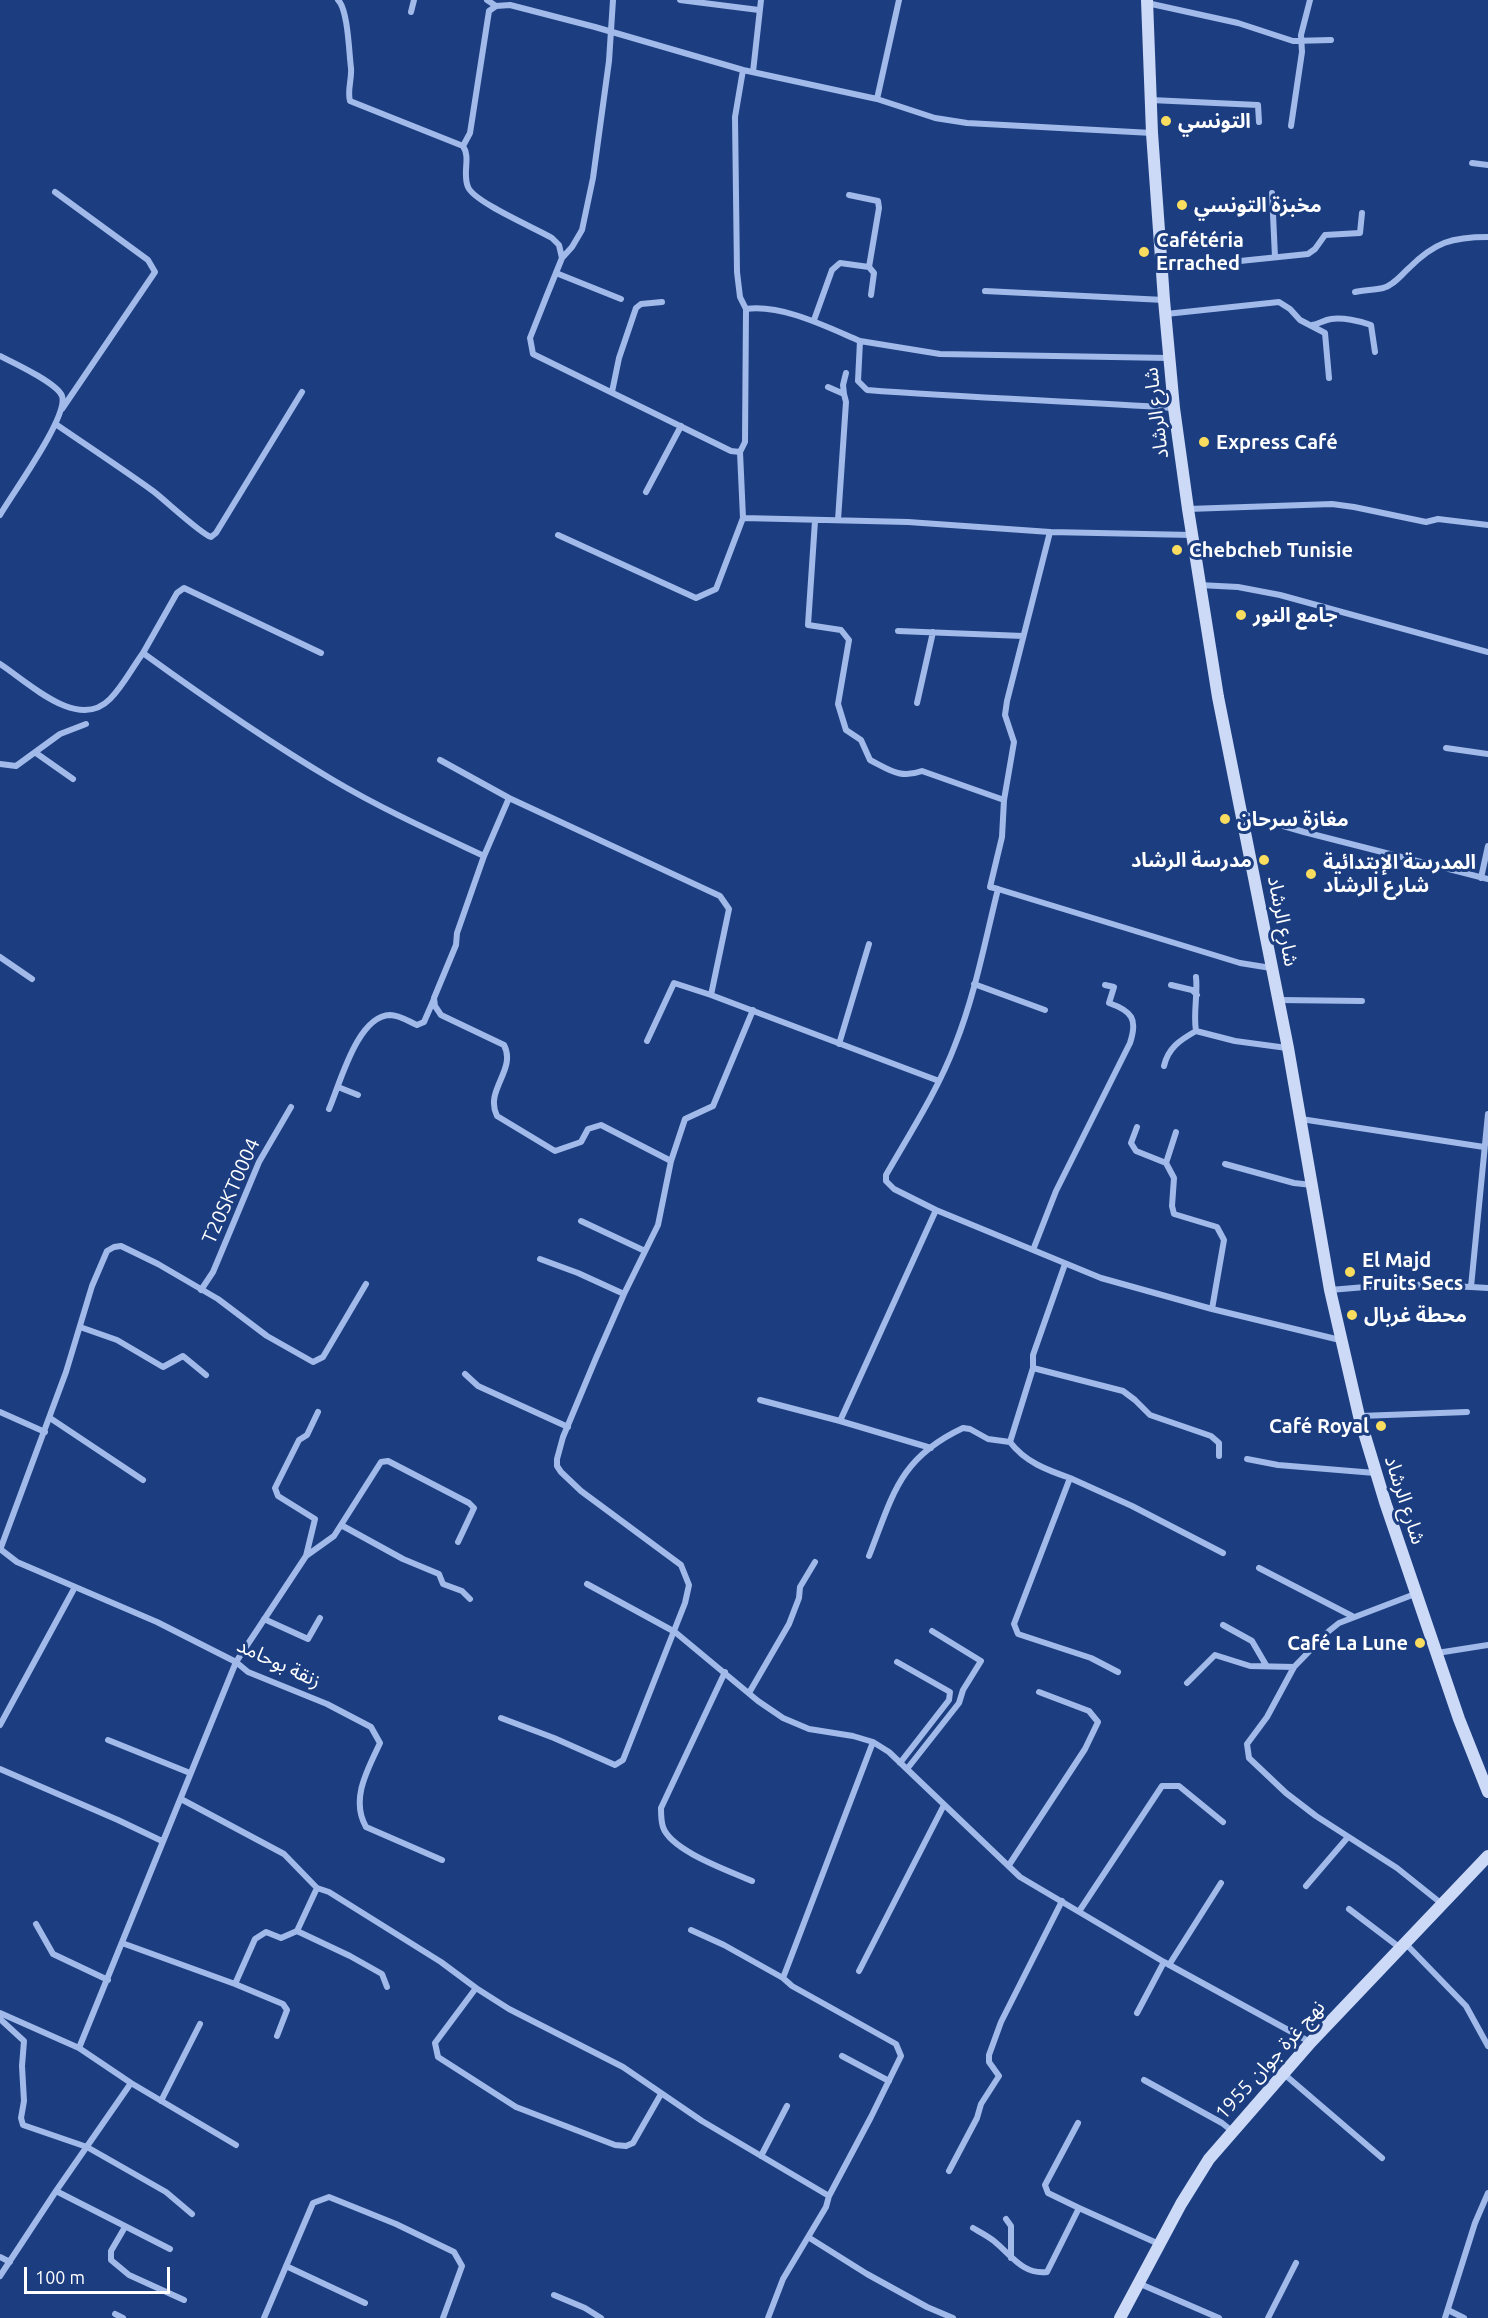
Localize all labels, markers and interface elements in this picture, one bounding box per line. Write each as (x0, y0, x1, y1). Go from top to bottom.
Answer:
place label: التونسي (1178, 109, 1251, 133)
marker: التونسي (1159, 114, 1173, 128)
place label: مخبزة التونسي (1194, 193, 1322, 217)
marker: مخبزة التونسي (1175, 198, 1189, 212)
place label: Cafétéria Errached (1156, 228, 1244, 275)
marker: Cafétéria Errached (1137, 245, 1151, 259)
street label: شارع الرشاد (1138, 366, 1174, 460)
place label: Express Café (1216, 430, 1338, 454)
marker: Express Café (1197, 435, 1211, 449)
place label: Chebcheb Tunisie (1189, 538, 1353, 562)
marker: Chebcheb Tunisie (1170, 543, 1184, 557)
place label: جامع النور (1253, 603, 1337, 627)
marker: جامع النور (1234, 608, 1248, 622)
place label: مغازة سرحان (1237, 807, 1349, 831)
marker: مغازة سرحان (1218, 812, 1232, 826)
place label: مدرسة الرشاد (1131, 848, 1252, 872)
place label: المدرسة الإبتدائية شارع الرشاد (1323, 850, 1476, 897)
marker: مدرسة الرشاد (1257, 853, 1271, 867)
marker: المدرسة الإبتدائية شارع الرشاد (1304, 867, 1318, 881)
street label: شارع الرشاد (1262, 874, 1304, 968)
street label: T20SKT0004 (197, 1135, 265, 1247)
place label: El Majd Fruits Secs (1362, 1248, 1463, 1295)
marker: El Majd Fruits Secs (1343, 1265, 1357, 1279)
place label: محطة غربال (1364, 1303, 1467, 1327)
marker: محطة غربال (1345, 1308, 1359, 1322)
place label: Café Royal (1269, 1414, 1369, 1438)
marker: Café Royal (1374, 1419, 1388, 1433)
street label: شارع الرشاد (1379, 1453, 1431, 1547)
place label: Café La Lune (1287, 1631, 1408, 1655)
street label: زنقة بوحامد (233, 1633, 325, 1693)
marker: Café La Lune (1413, 1636, 1427, 1650)
street label: نهج غرة جوان 1955 (1210, 1995, 1330, 2125)
scale bar (27, 2255, 172, 2293)
text: 100 m (35, 2267, 85, 2287)

